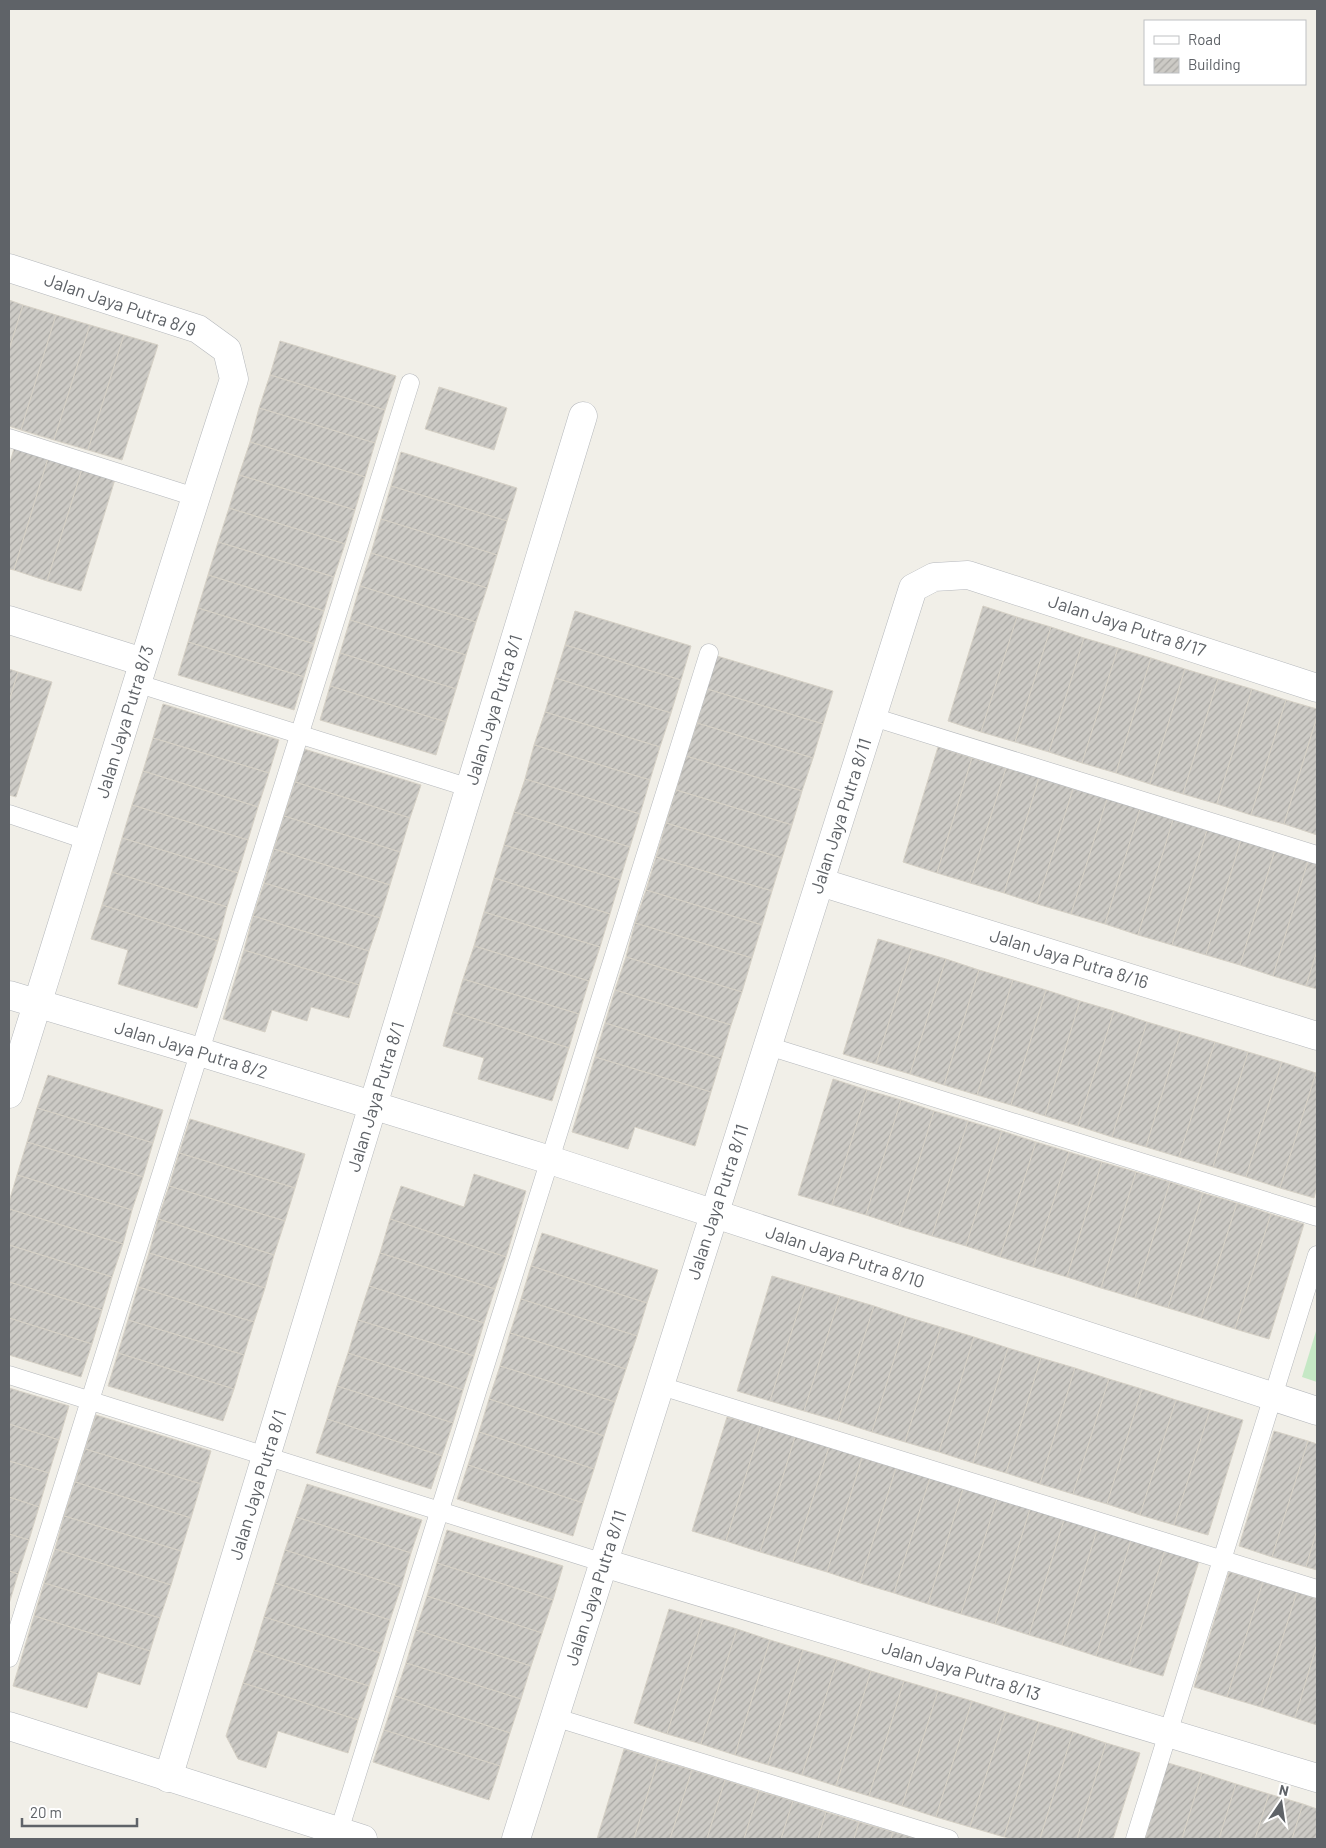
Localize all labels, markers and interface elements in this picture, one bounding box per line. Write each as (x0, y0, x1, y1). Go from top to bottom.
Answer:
legend (1144, 20, 1306, 85)
text: Road (1188, 30, 1221, 48)
text: Building (1188, 55, 1241, 73)
street label: Jalan Jaya Putra 8/9 (42, 268, 199, 340)
street label: Jalan Jaya Putra 8/17 (1046, 589, 1209, 661)
street label: Jalan Jaya Putra 8/1 (460, 632, 526, 787)
street label: Jalan Jaya Putra 8/3 (90, 643, 158, 801)
street label: Jalan Jaya Putra 8/11 (805, 735, 876, 896)
street label: Jalan Jaya Putra 8/16 (987, 923, 1151, 993)
street label: Jalan Jaya Putra 8/2 (112, 1015, 271, 1083)
street label: Jalan Jaya Putra 8/1 (342, 1019, 408, 1174)
street label: Jalan Jaya Putra 8/11 (682, 1121, 753, 1282)
street label: Jalan Jaya Putra 8/10 (763, 1220, 928, 1292)
street label: Jalan Jaya Putra 8/1 (224, 1407, 290, 1562)
street label: Jalan Jaya Putra 8/11 (560, 1507, 631, 1668)
street label: Jalan Jaya Putra 8/13 (879, 1635, 1043, 1705)
north arrow (1256, 1778, 1306, 1828)
text: N (1278, 1781, 1290, 1799)
scale bar (22, 1796, 138, 1828)
text: 20 m (30, 1803, 62, 1821)

